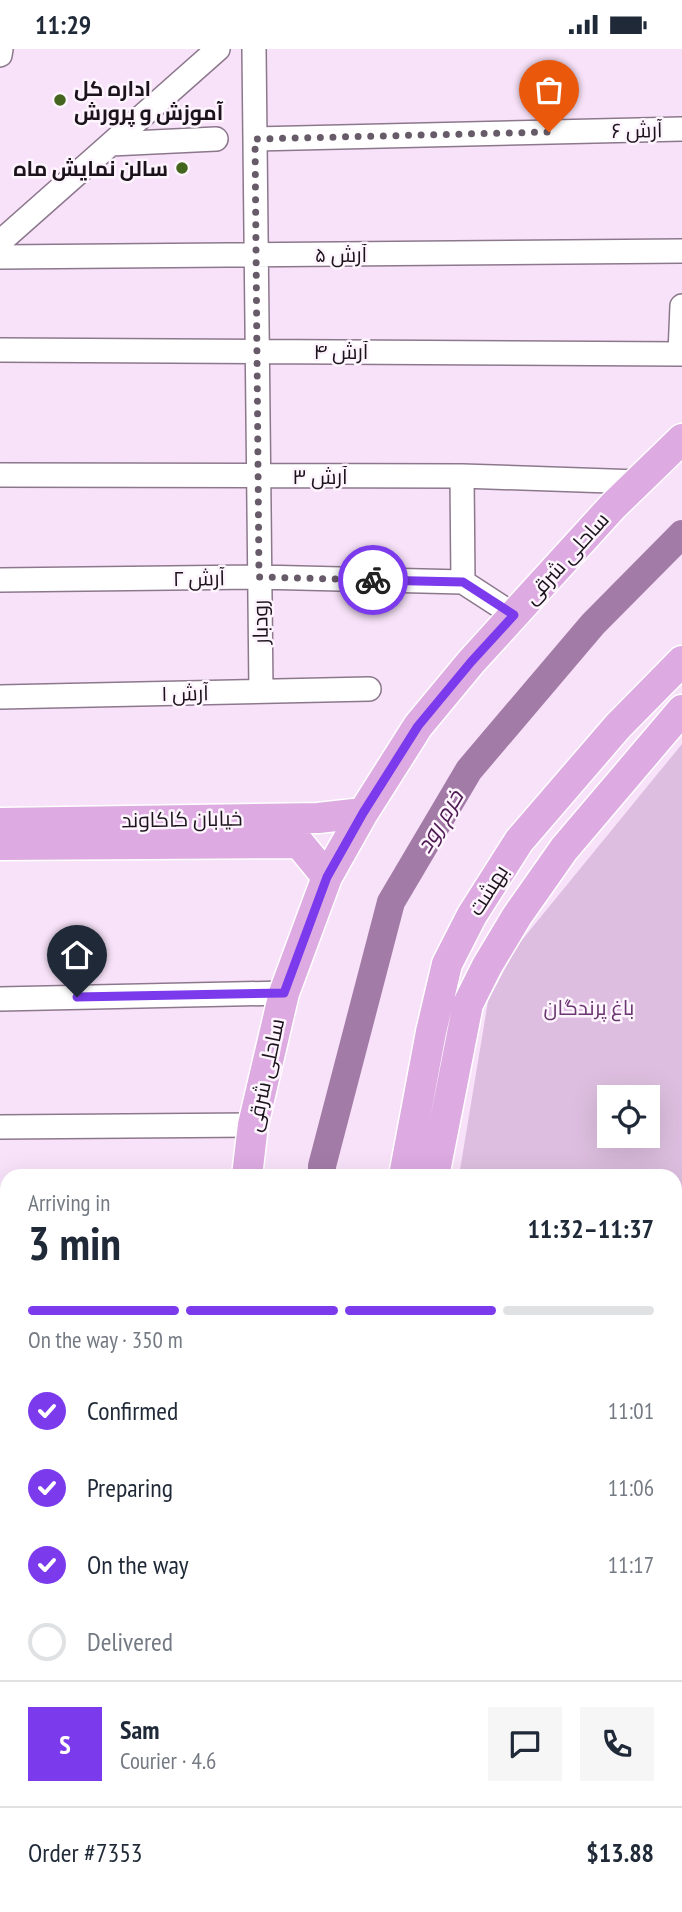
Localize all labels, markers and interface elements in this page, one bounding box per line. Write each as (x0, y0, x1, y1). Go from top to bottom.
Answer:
text: 11:29 (35, 8, 91, 41)
pin (519, 60, 579, 132)
icon: bag (530, 71, 568, 109)
place label: اداره کل آموزش و پرورش (74, 75, 224, 128)
marker: اداره کل آموزش و پرورش (52, 92, 68, 108)
street label: آرش ۶ (611, 116, 663, 144)
place label: سالن نمایش ماه (13, 155, 168, 182)
marker: سالن نمایش ماه (174, 160, 190, 176)
street label: آرش ۵ (315, 241, 368, 268)
street label: آرش ۴ (313, 338, 369, 365)
street label: آرش ۳ (292, 463, 348, 490)
street label: ساحلی شرقی (517, 506, 615, 610)
courier (338, 545, 408, 615)
icon: bike (354, 561, 392, 599)
street label: آرش ۲ (173, 564, 226, 592)
street label: رودبار (246, 600, 274, 645)
street label: آرش ۱ (161, 679, 209, 707)
water label: خرم رود (409, 783, 471, 859)
street label: خیابان کاکاوند (121, 804, 243, 834)
street label: بهشت (462, 860, 514, 920)
pin (47, 925, 107, 997)
icon: home (58, 936, 96, 974)
park label: باغ پرندگان (544, 994, 634, 1022)
street label: ساحلی شرقی (240, 1016, 290, 1134)
map controls (597, 1085, 660, 1148)
button: locate (597, 1085, 660, 1148)
text: Arriving in (28, 1188, 110, 1217)
text: 11:32–11:37 (527, 1212, 654, 1245)
text: 3 min (28, 1213, 121, 1273)
text: On the way · 350 m (28, 1325, 183, 1354)
icon: check (28, 1392, 66, 1430)
text: Confirmed (87, 1394, 178, 1427)
text: 11:01 (608, 1396, 654, 1425)
icon: check (28, 1469, 66, 1507)
text: Preparing (87, 1471, 173, 1504)
text: 11:06 (608, 1473, 654, 1502)
icon: check (28, 1546, 66, 1584)
text: On the way (87, 1548, 189, 1581)
text: 11:17 (608, 1550, 654, 1579)
text: Delivered (87, 1625, 173, 1658)
button: chat (488, 1707, 562, 1781)
button: phone (580, 1707, 654, 1781)
text: Sam (120, 1713, 159, 1746)
text: S (59, 1728, 71, 1761)
text: Courier · 4.6 (120, 1746, 216, 1775)
text: Order #7353 (28, 1836, 143, 1869)
text: $13.88 (586, 1836, 654, 1869)

